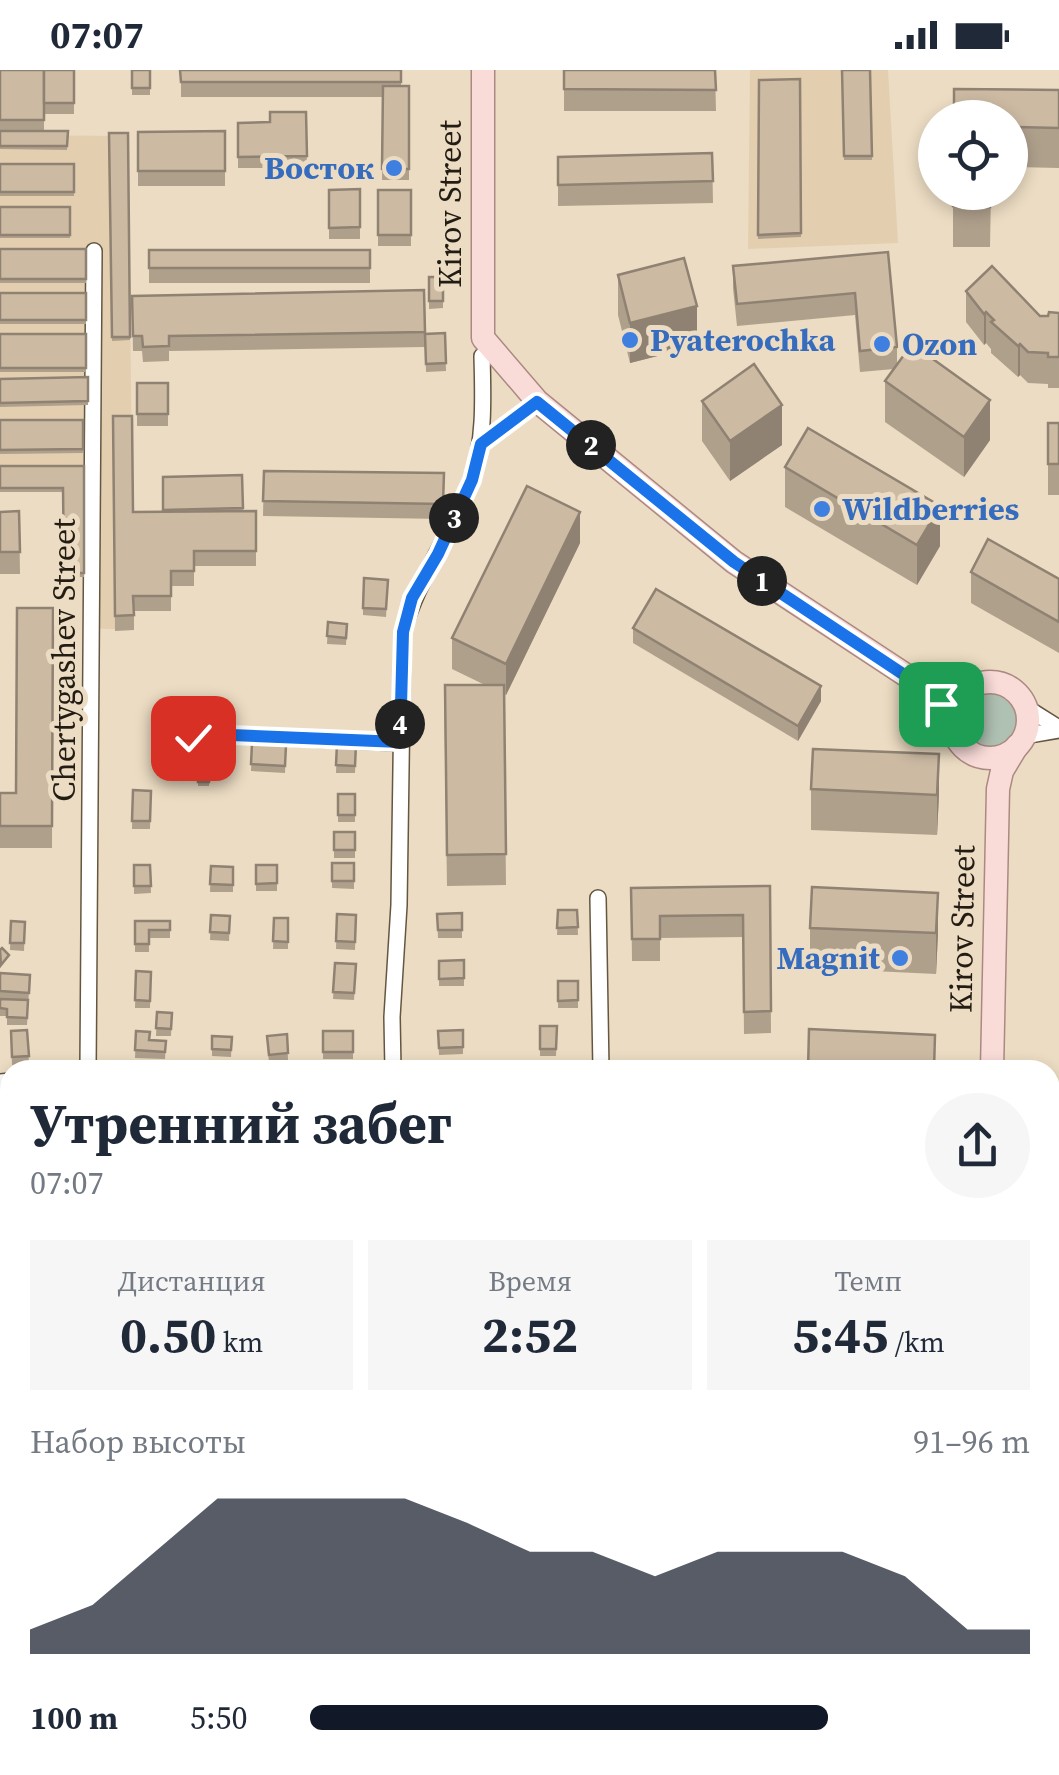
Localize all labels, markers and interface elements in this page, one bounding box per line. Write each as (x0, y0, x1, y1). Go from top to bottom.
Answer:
text: 07:07 (50, 9, 144, 61)
map controls (918, 100, 1028, 210)
button: locate (918, 100, 1028, 210)
street label: Kirov Street (428, 119, 472, 288)
place label: Восток (264, 146, 374, 190)
marker: Восток (383, 157, 405, 179)
place label: Pyaterochka (650, 318, 836, 362)
place label: Ozon (902, 322, 977, 366)
marker: Pyaterochka (619, 329, 641, 351)
marker: Ozon (871, 333, 893, 355)
pin: 2 (566, 420, 616, 470)
text: 2 (583, 426, 599, 464)
place label: Wildberries (842, 487, 1019, 531)
pin: 3 (429, 493, 479, 543)
marker: Wildberries (811, 498, 833, 520)
text: 3 (446, 499, 462, 537)
street label: Chertygashev Street (42, 518, 86, 802)
pin: 1 (737, 556, 787, 606)
text: 1 (754, 562, 770, 600)
pin (899, 662, 984, 747)
icon: arrive (914, 677, 969, 732)
pin (151, 696, 236, 781)
pin: 4 (375, 699, 425, 749)
text: 4 (392, 705, 408, 743)
icon: check (166, 711, 221, 766)
street label: Kirov Street (939, 844, 985, 1013)
place label: Magnit (777, 936, 881, 980)
marker: Magnit (889, 947, 911, 969)
text: Утренний забег (30, 1086, 452, 1161)
button: share (925, 1093, 1030, 1198)
text: 07:07 (30, 1161, 104, 1205)
text: Дистанция (118, 1262, 266, 1300)
text: Время (488, 1262, 572, 1300)
text: Темп (835, 1262, 902, 1300)
text: 0.50 (120, 1300, 216, 1369)
text: 2:52 (482, 1300, 578, 1369)
text: 5:45 (792, 1300, 888, 1369)
text: km (216, 1323, 263, 1361)
text: /km (888, 1323, 945, 1361)
text: Набор высоты (30, 1420, 246, 1464)
text: 91–96 m (913, 1420, 1030, 1464)
text: 100 m (30, 1696, 118, 1740)
text: 5:50 (190, 1696, 248, 1740)

